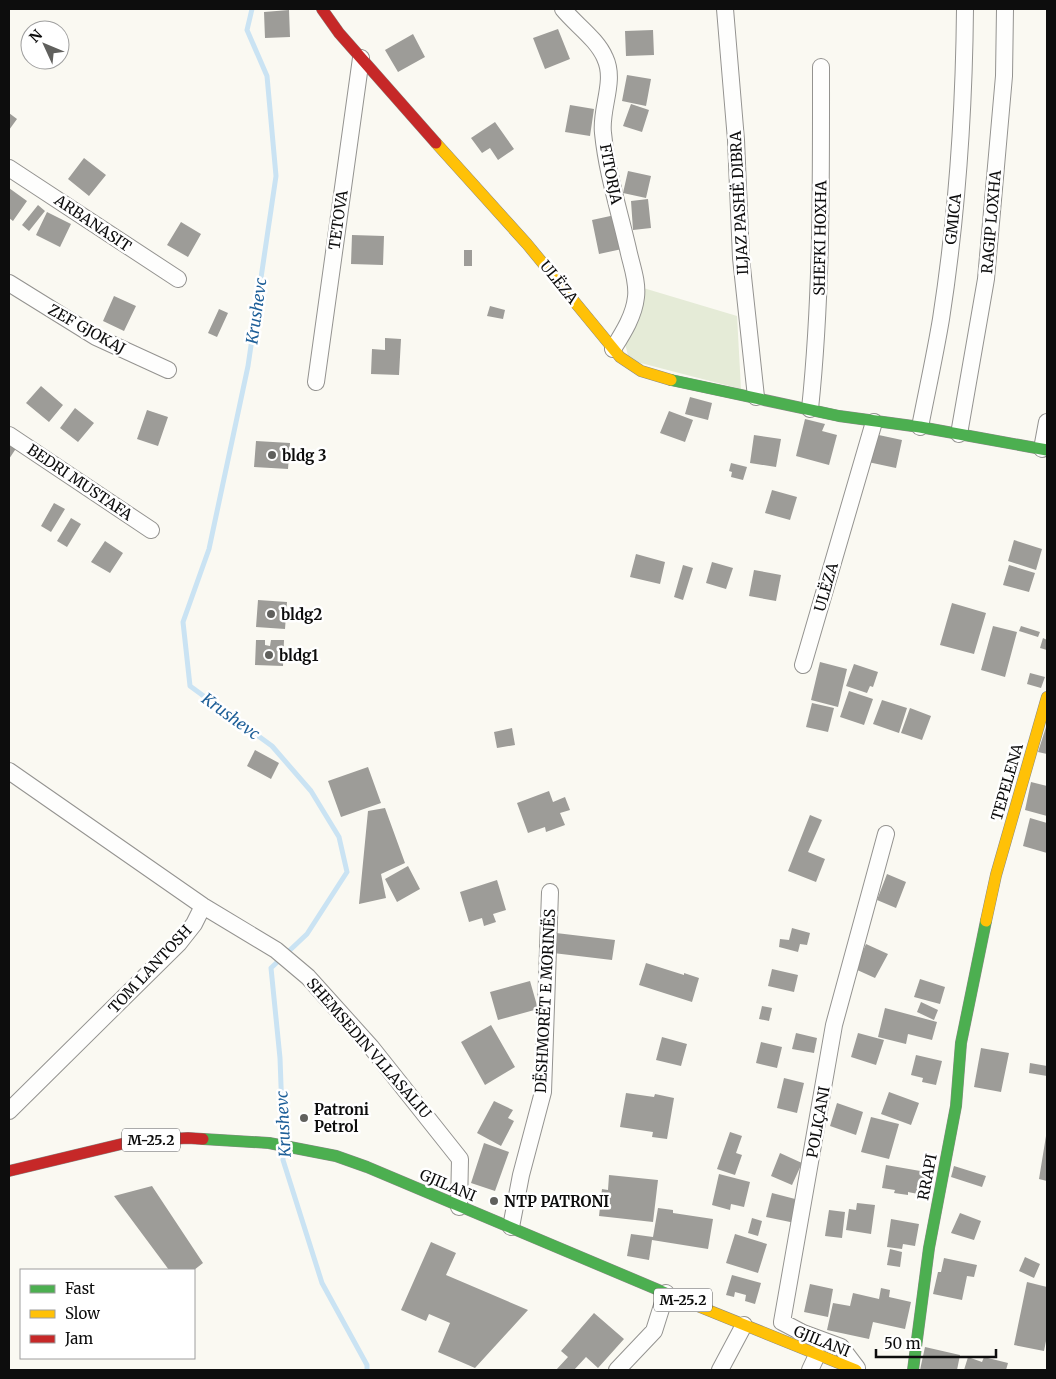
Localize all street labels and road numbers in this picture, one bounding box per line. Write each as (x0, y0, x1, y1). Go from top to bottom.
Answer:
street label: ILJAZ PASHË DIBRA (726, 130, 752, 276)
street label: FITORJA (596, 142, 626, 206)
street label: RAGIP LOXHA (977, 169, 1005, 275)
street label: SHEFKI HOXHA (809, 180, 831, 296)
street label: TETOVA (324, 189, 352, 251)
street label: ARBANASIT (50, 190, 135, 256)
street label: GMICA (941, 192, 965, 246)
street label: ULËZA (536, 256, 582, 308)
street label: ZEF GJOKAJ (45, 300, 129, 358)
street label: BEDRI MUSTAFA (24, 440, 137, 524)
street label: ULËZA (810, 560, 842, 614)
street label: TEPELENA (987, 741, 1027, 823)
street label: DËSHMORËT E MORINËS (531, 908, 559, 1094)
street label: TOM LANTOSH (104, 921, 196, 1017)
street label: SHEMSEDIN VLLASALIU (303, 974, 435, 1122)
street label: POLIÇANI (802, 1085, 834, 1159)
road number: M-25.2 (122, 1128, 180, 1152)
street label: RRAPI (913, 1152, 941, 1202)
street label: GJILANI (417, 1165, 479, 1205)
road number: M-25.2 (654, 1288, 712, 1312)
street label: GJILANI (791, 1321, 853, 1361)

